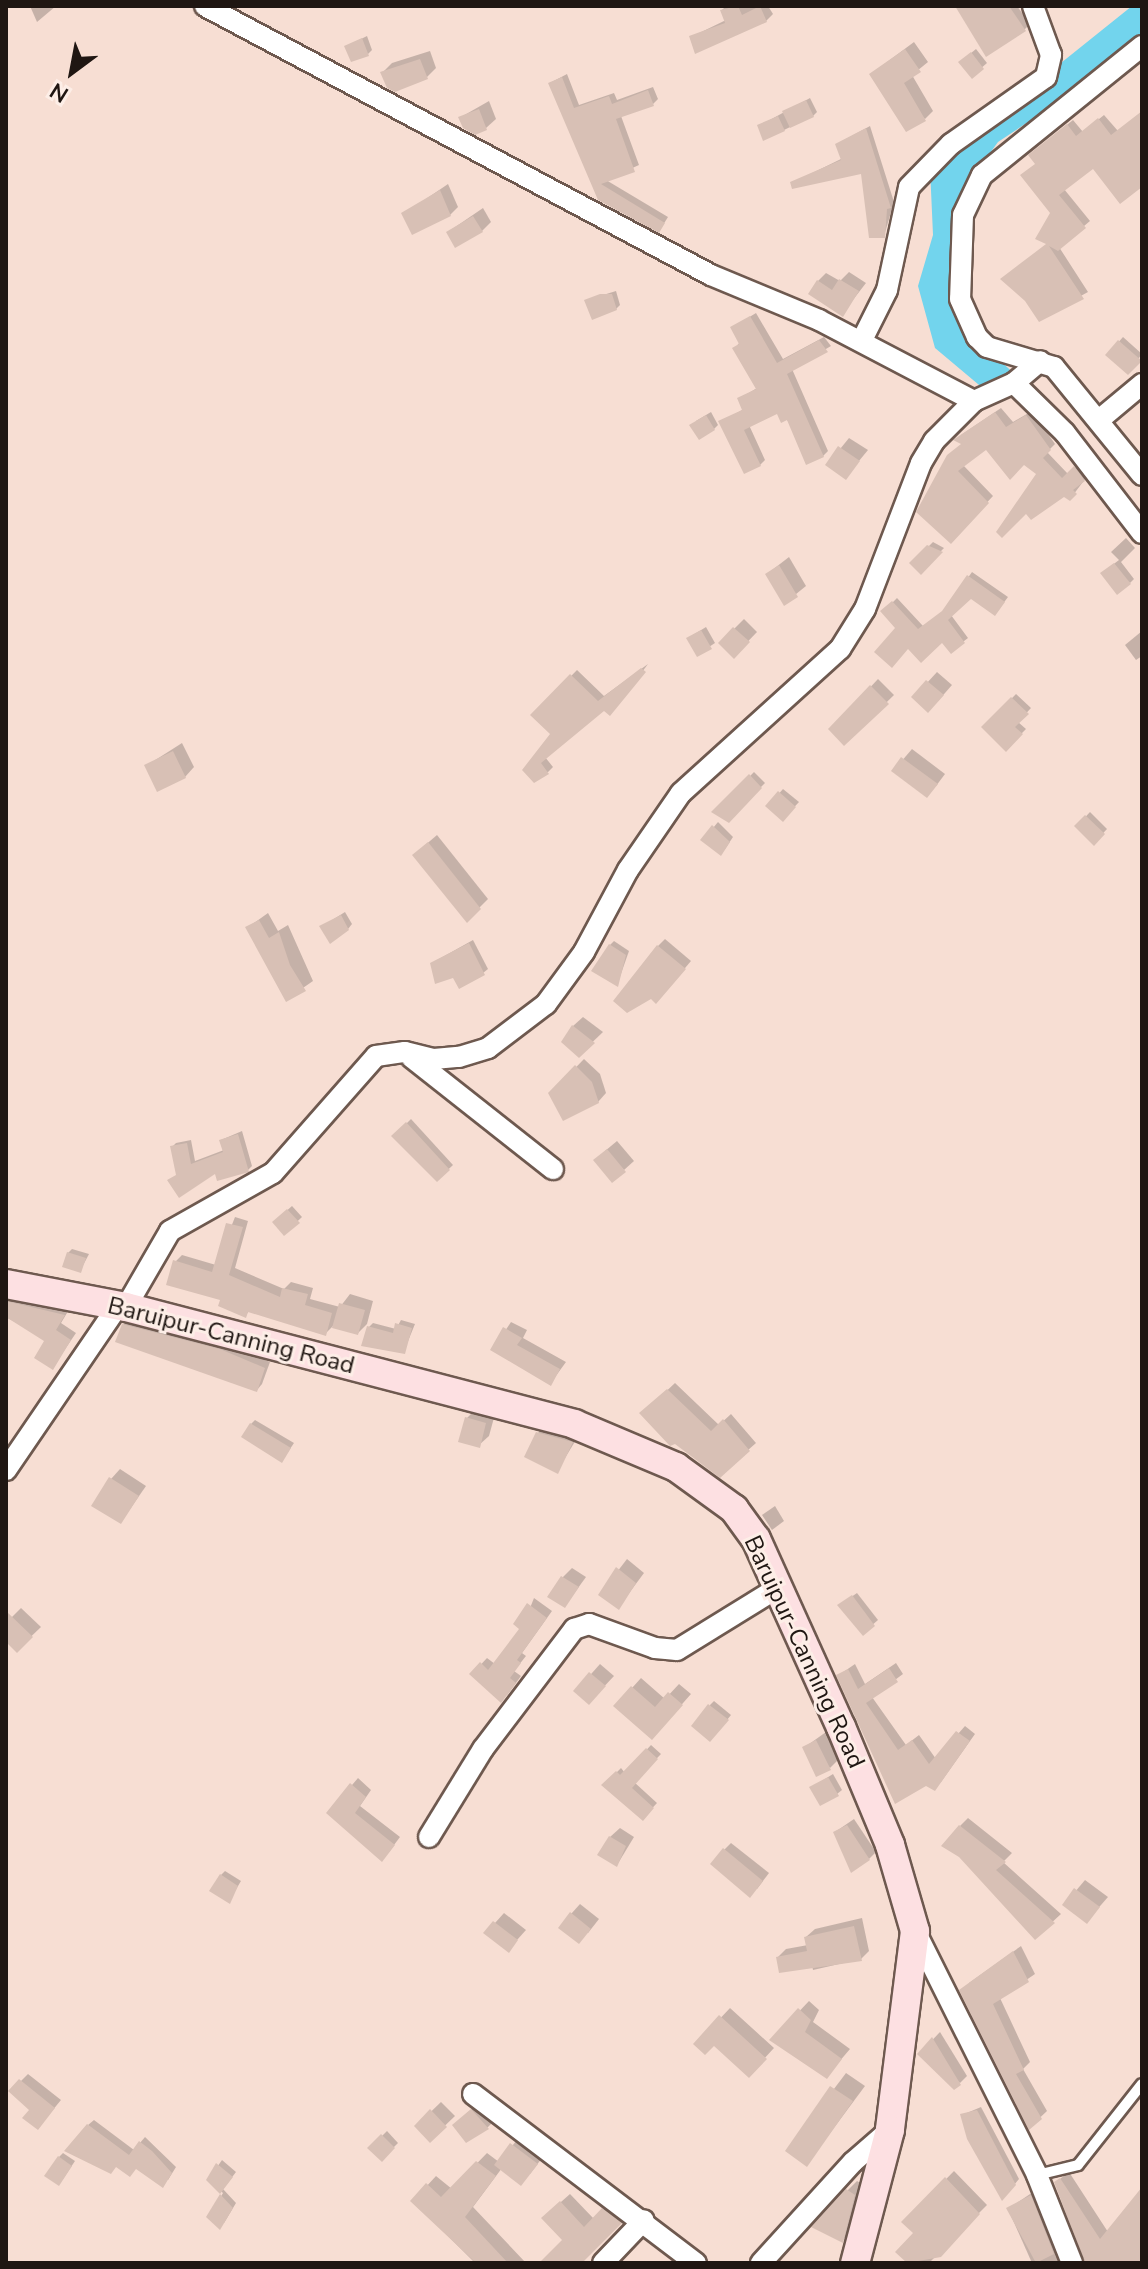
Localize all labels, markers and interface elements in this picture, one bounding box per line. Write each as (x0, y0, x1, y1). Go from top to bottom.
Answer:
north arrow (32, 32, 112, 112)
text: N (44, 75, 74, 109)
street label: Baruipur-Canning Road (105, 1291, 357, 1381)
street label: Baruipur-Canning Road (737, 1531, 871, 1773)

